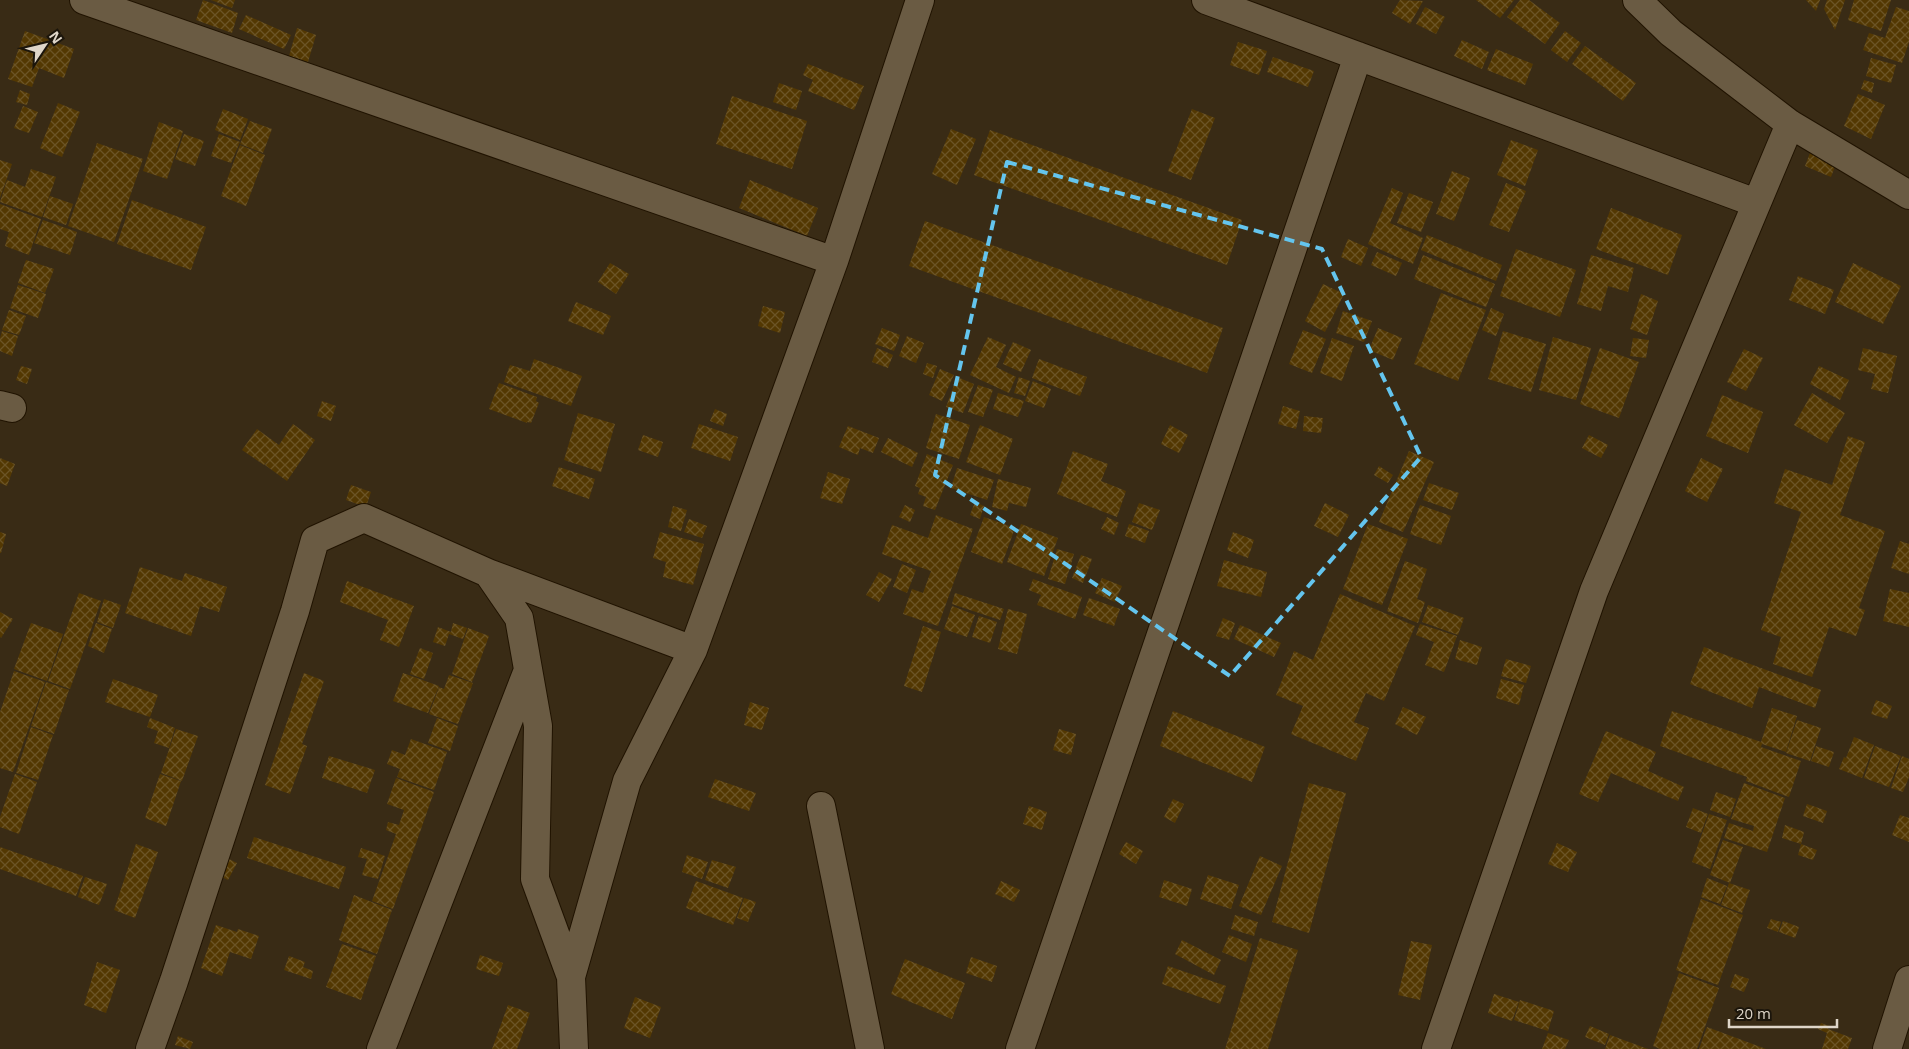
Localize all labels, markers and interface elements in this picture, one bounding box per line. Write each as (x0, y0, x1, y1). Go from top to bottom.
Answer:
north arrow (20, 20, 70, 70)
text: N (45, 27, 67, 47)
scale bar (1729, 996, 1836, 1028)
text: 20 m (1736, 1003, 1771, 1023)

